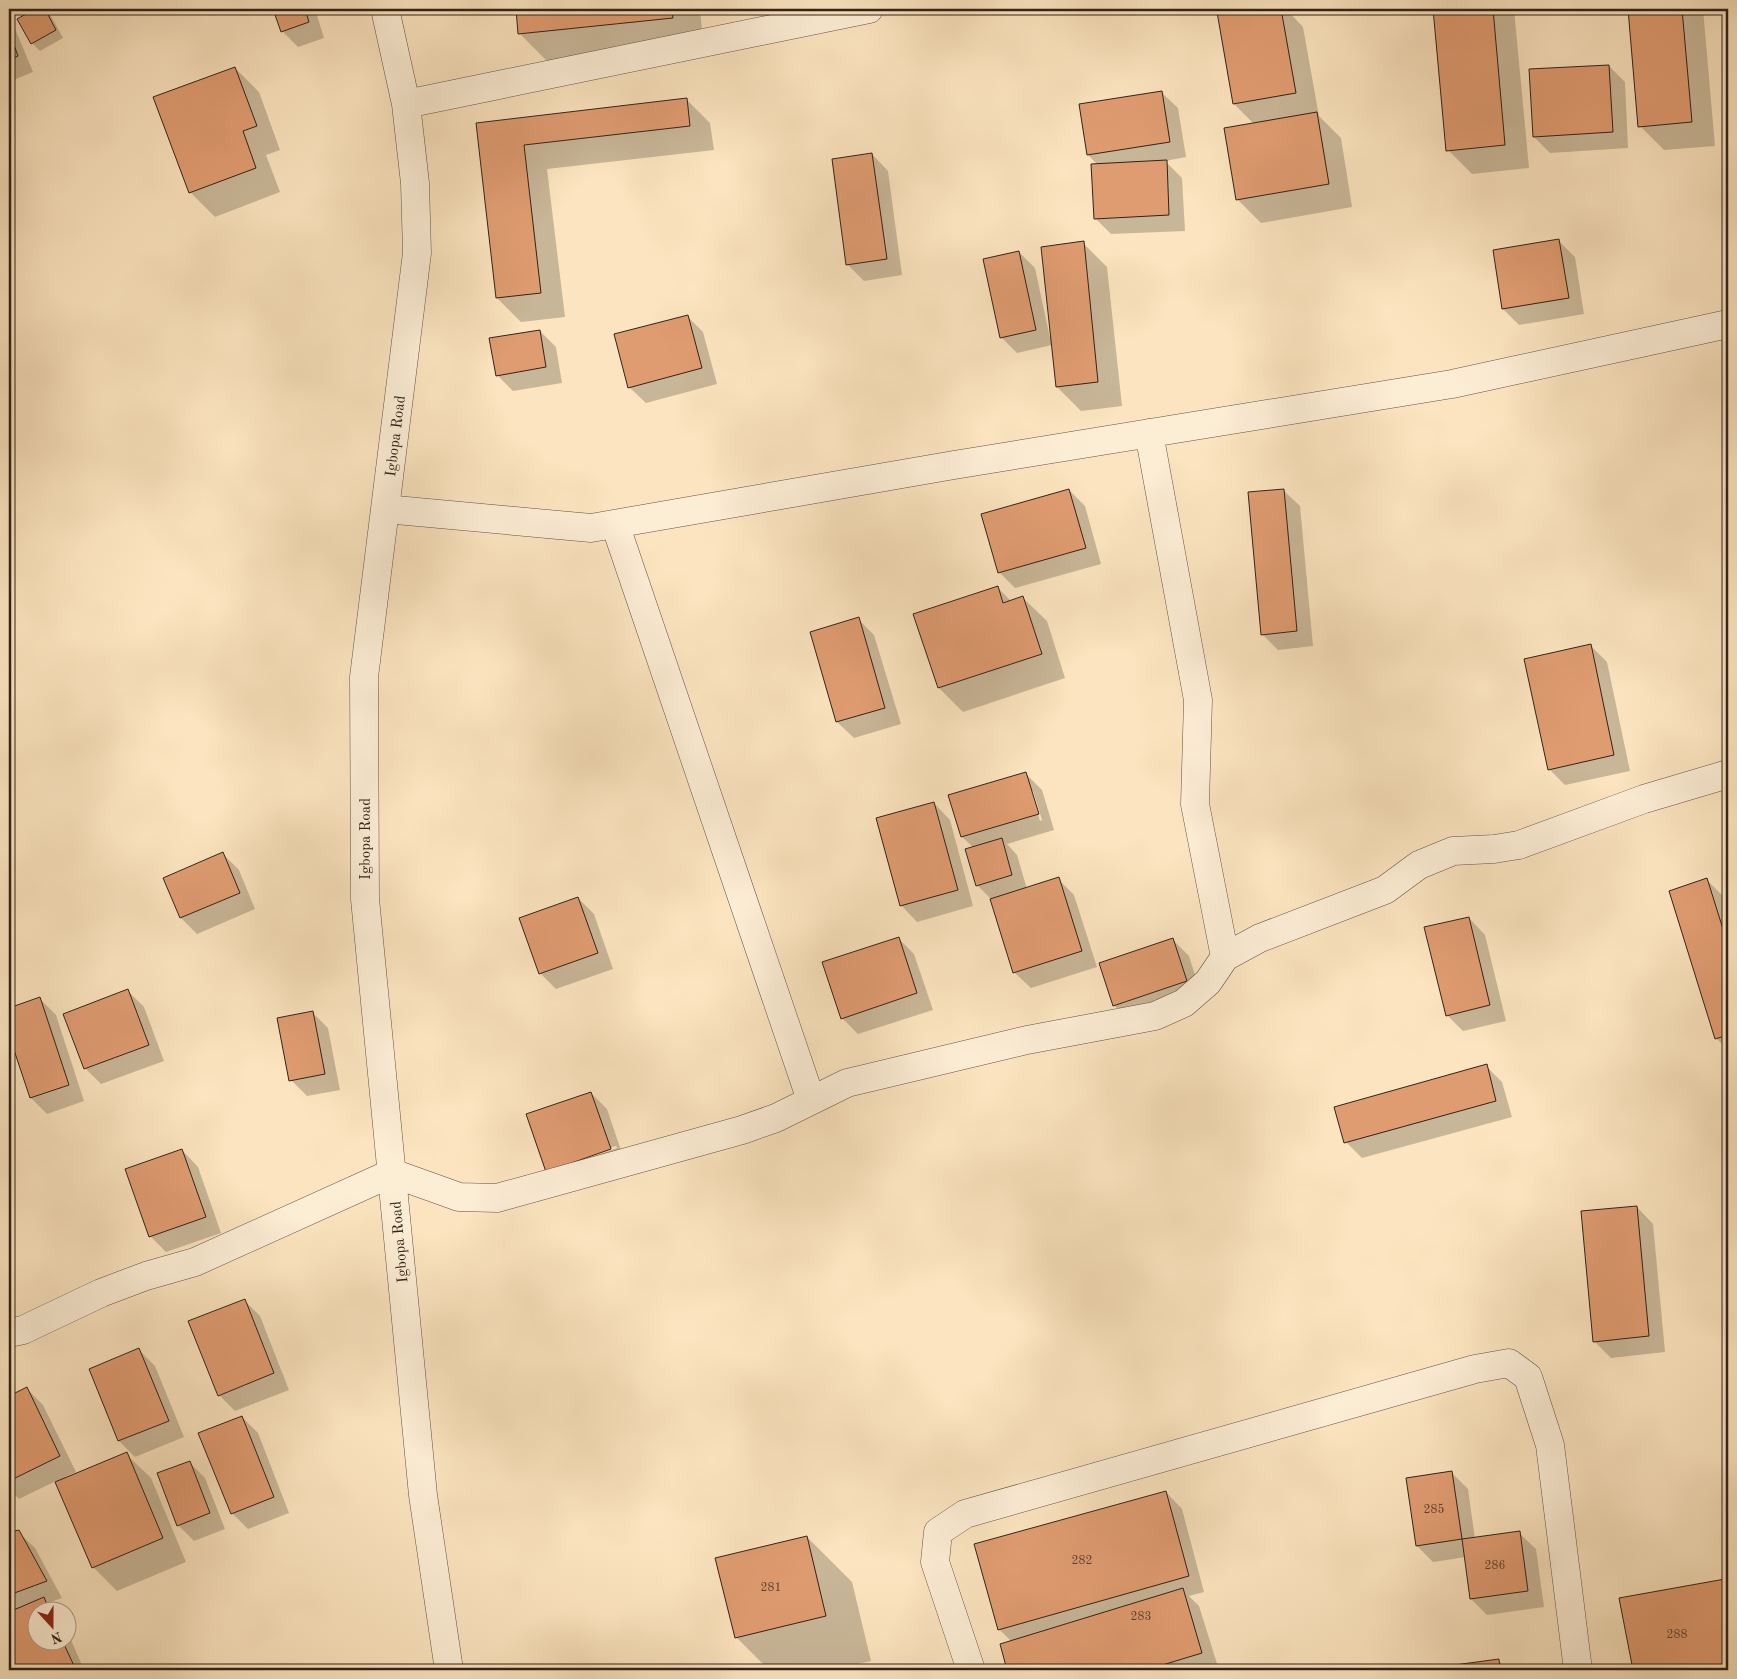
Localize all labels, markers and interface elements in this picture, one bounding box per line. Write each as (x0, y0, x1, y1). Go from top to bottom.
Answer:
street label: Igbopa Road (384, 394, 409, 478)
street label: Igbopa Road (359, 798, 374, 880)
street label: Igbopa Road (389, 1200, 412, 1283)
house number: 285 (1424, 1503, 1444, 1516)
house number: 282 (1072, 1555, 1092, 1567)
house number: 286 (1485, 1560, 1505, 1572)
house number: 281 (761, 1582, 781, 1594)
north arrow (28, 1602, 78, 1652)
house number: 283 (1131, 1611, 1151, 1623)
text: N (49, 1629, 64, 1646)
house number: 288 (1667, 1629, 1687, 1641)

